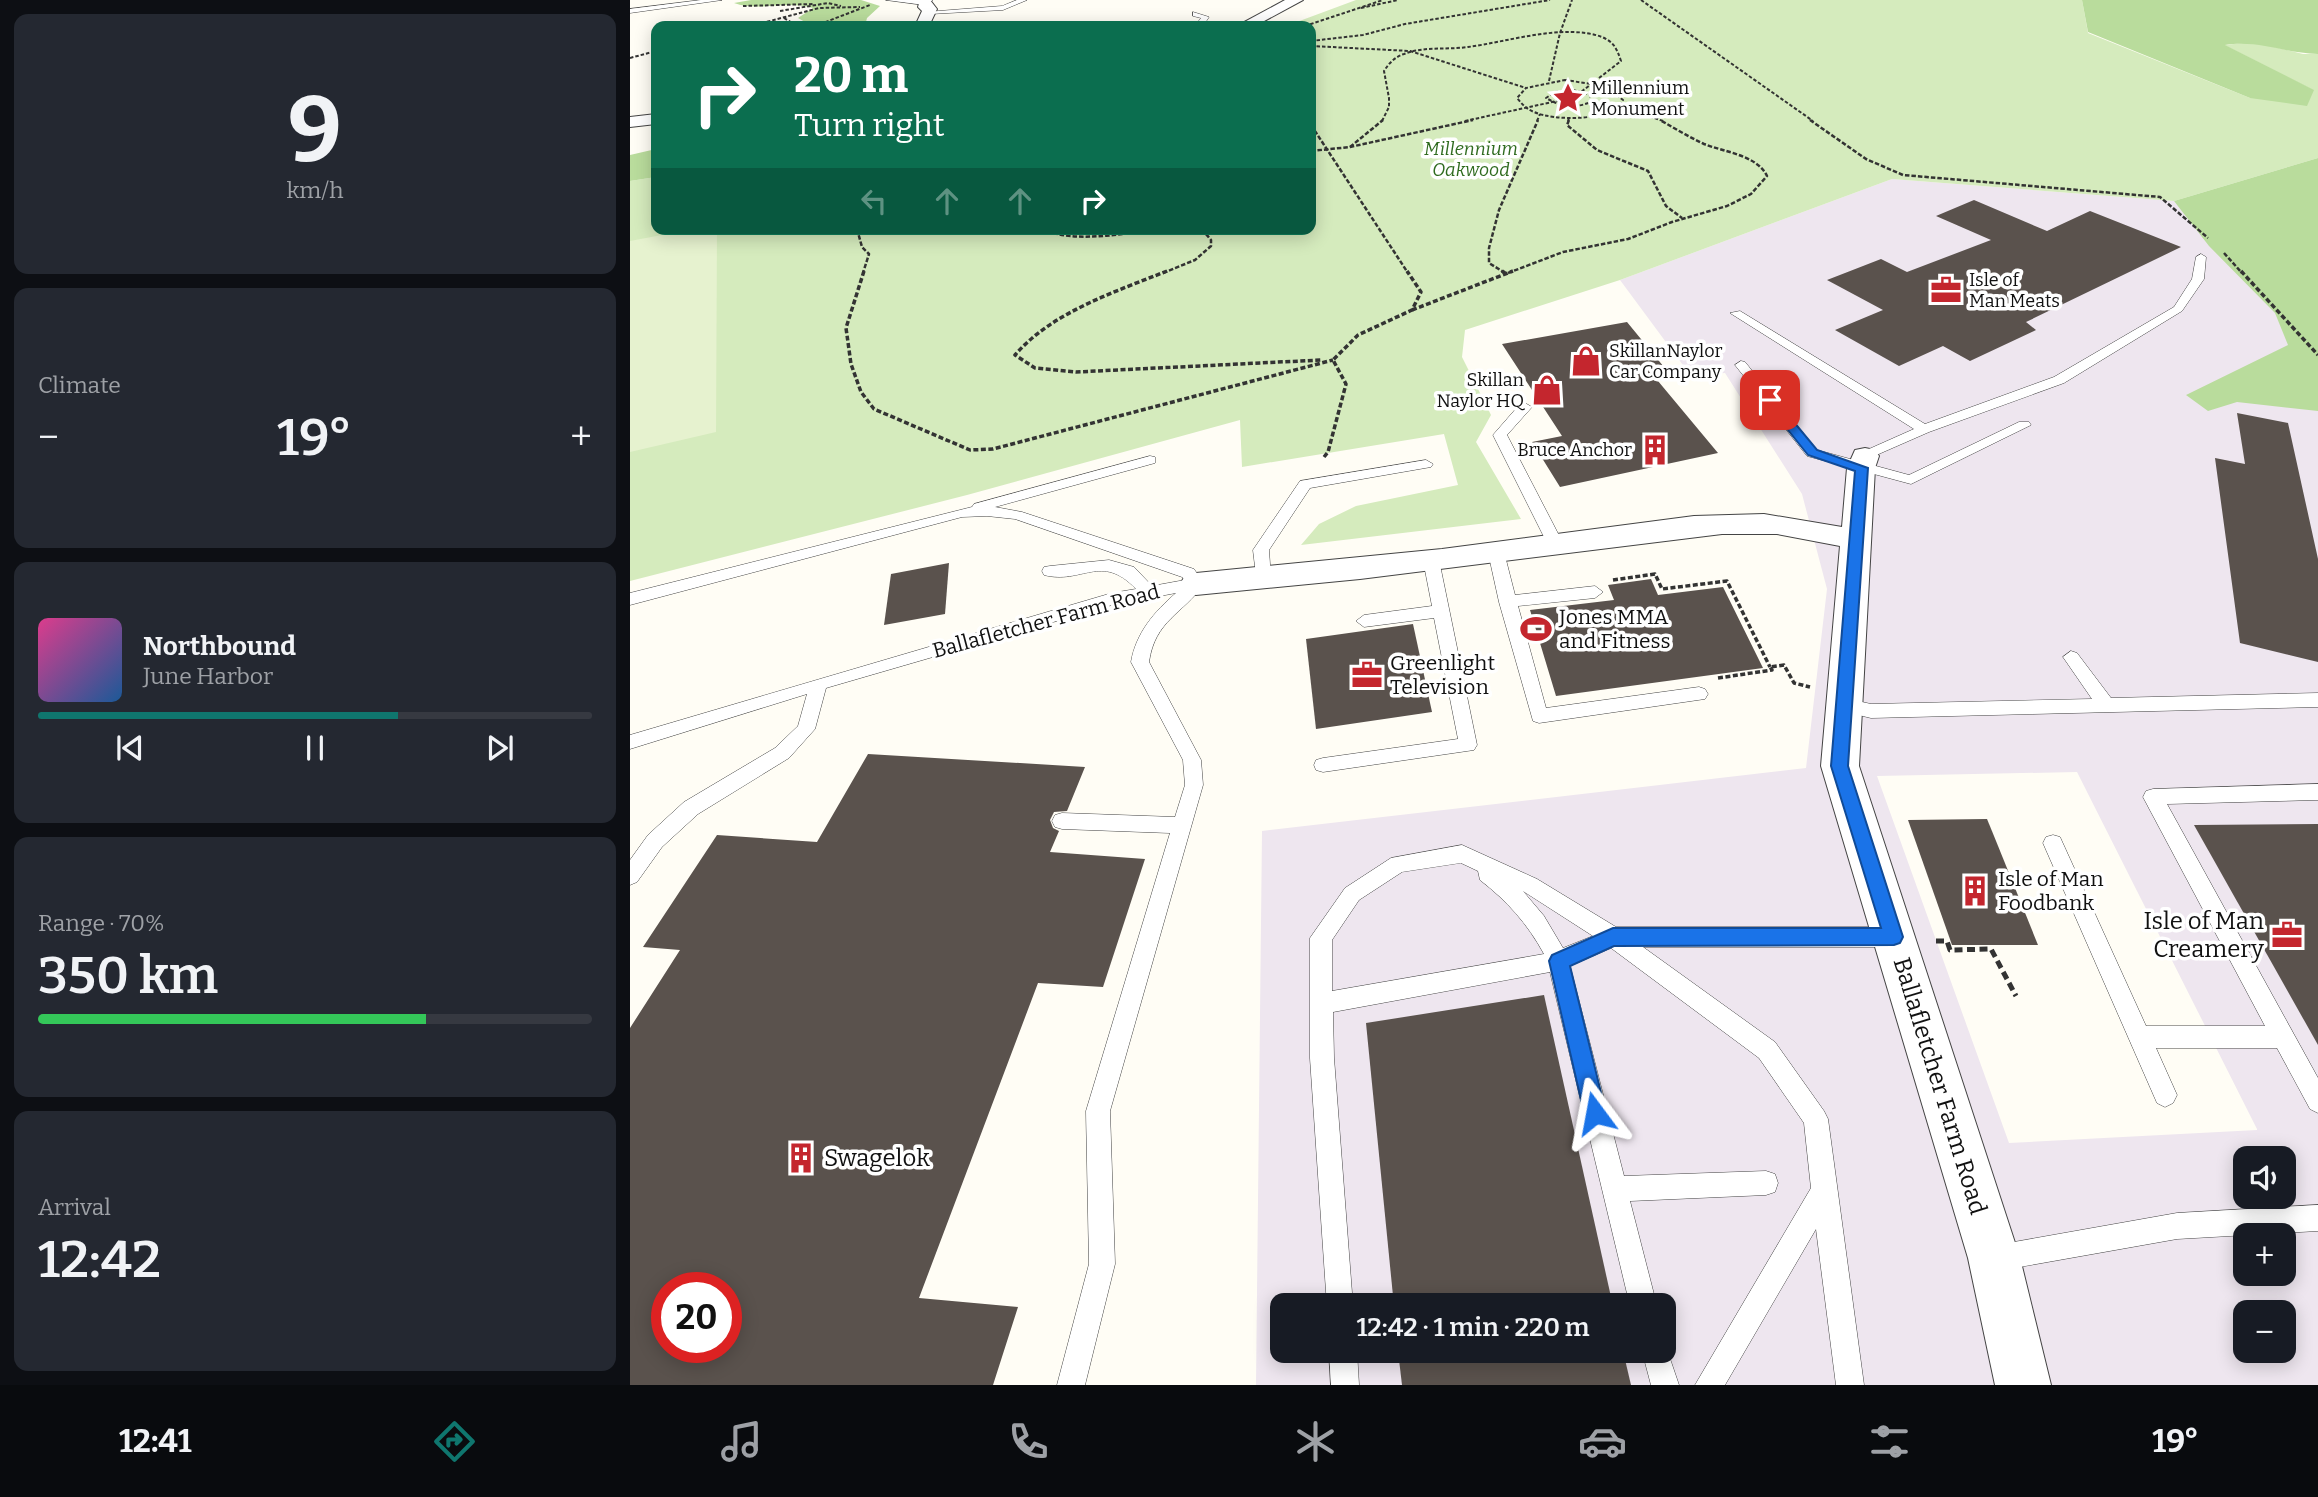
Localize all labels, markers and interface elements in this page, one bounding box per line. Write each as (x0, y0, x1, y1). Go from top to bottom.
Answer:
text: 20 m (794, 46, 908, 105)
icon: right (679, 49, 770, 140)
text: 9 (288, 76, 342, 185)
place label: Millennium Monument (1591, 77, 1689, 120)
place icon: Millennium Monument (1551, 81, 1585, 115)
text: Turn right (794, 106, 945, 144)
park label: Millennium Oakwood (1424, 138, 1518, 181)
text: km/h (287, 176, 343, 204)
icon: left (855, 182, 893, 220)
icon: ahead (928, 182, 966, 220)
icon: ahead (1001, 182, 1039, 220)
icon: right (1074, 182, 1112, 220)
place label: Isle of Man Meats (1969, 269, 2060, 312)
office icon: Isle of Man Meats (1929, 273, 1963, 307)
place label: SkillanNaylor Car Company (1609, 340, 1723, 383)
shop icon: SkillanNaylor Car Company (1569, 344, 1603, 378)
place label: Skillan Naylor HQ (1436, 369, 1525, 412)
pin (1740, 370, 1800, 430)
text: Climate (38, 371, 121, 399)
shop icon: Skillan Naylor HQ (1530, 373, 1564, 407)
icon: arrive (1751, 381, 1789, 419)
text: 19° (277, 406, 352, 469)
text: − (38, 414, 59, 460)
text: + (570, 414, 592, 460)
building icon: Bruce Anchor (1638, 433, 1672, 467)
place label: Bruce Anchor (1517, 439, 1632, 461)
street label: Ballafletcher Farm Road (930, 578, 1162, 664)
place label: Jones MMA and Fitness (1558, 604, 1671, 654)
sports icon: Jones MMA and Fitness (1519, 612, 1553, 646)
text: Northbound (143, 631, 296, 662)
place label: Greenlight Television (1390, 650, 1495, 700)
office icon: Greenlight Television (1350, 658, 1384, 692)
text: June Harbor (143, 662, 273, 690)
icon: previous (111, 729, 149, 767)
icon: pause (296, 729, 334, 767)
icon: next (481, 729, 519, 767)
place label: Isle of Man Foodbank (1998, 866, 2104, 916)
building icon: Isle of Man Foodbank (1958, 874, 1992, 908)
place label: Isle of Man Creamery (2143, 907, 2264, 963)
text: Range · 70% (38, 909, 164, 937)
office icon: Isle of Man Creamery (2270, 918, 2304, 952)
text: 350 km (38, 944, 218, 1007)
street label: Ballafletcher Farm Road (1888, 954, 1992, 1218)
position arrow (1558, 1076, 1632, 1150)
building icon: Swagelok (784, 1141, 818, 1175)
place label: Swagelok (824, 1144, 930, 1172)
map controls (2233, 1146, 2296, 1363)
button: sound (2233, 1146, 2296, 1209)
text: Arrival (38, 1193, 111, 1221)
button: + (2233, 1223, 2296, 1286)
text: 12:42 (38, 1228, 161, 1291)
speed limit sign: 20 (651, 1272, 742, 1363)
button: − (2233, 1300, 2296, 1363)
text: 12:42 · 1 min · 220 m (1356, 1312, 1590, 1343)
icon: directions (430, 1417, 479, 1466)
icon: music (717, 1417, 766, 1466)
icon: phone (1004, 1417, 1053, 1466)
icon: climate (1291, 1417, 1340, 1466)
icon: car (1578, 1417, 1627, 1466)
icon: filters (1865, 1417, 1914, 1466)
text: 12:41 (119, 1422, 192, 1460)
text: 19° (2152, 1422, 2199, 1460)

